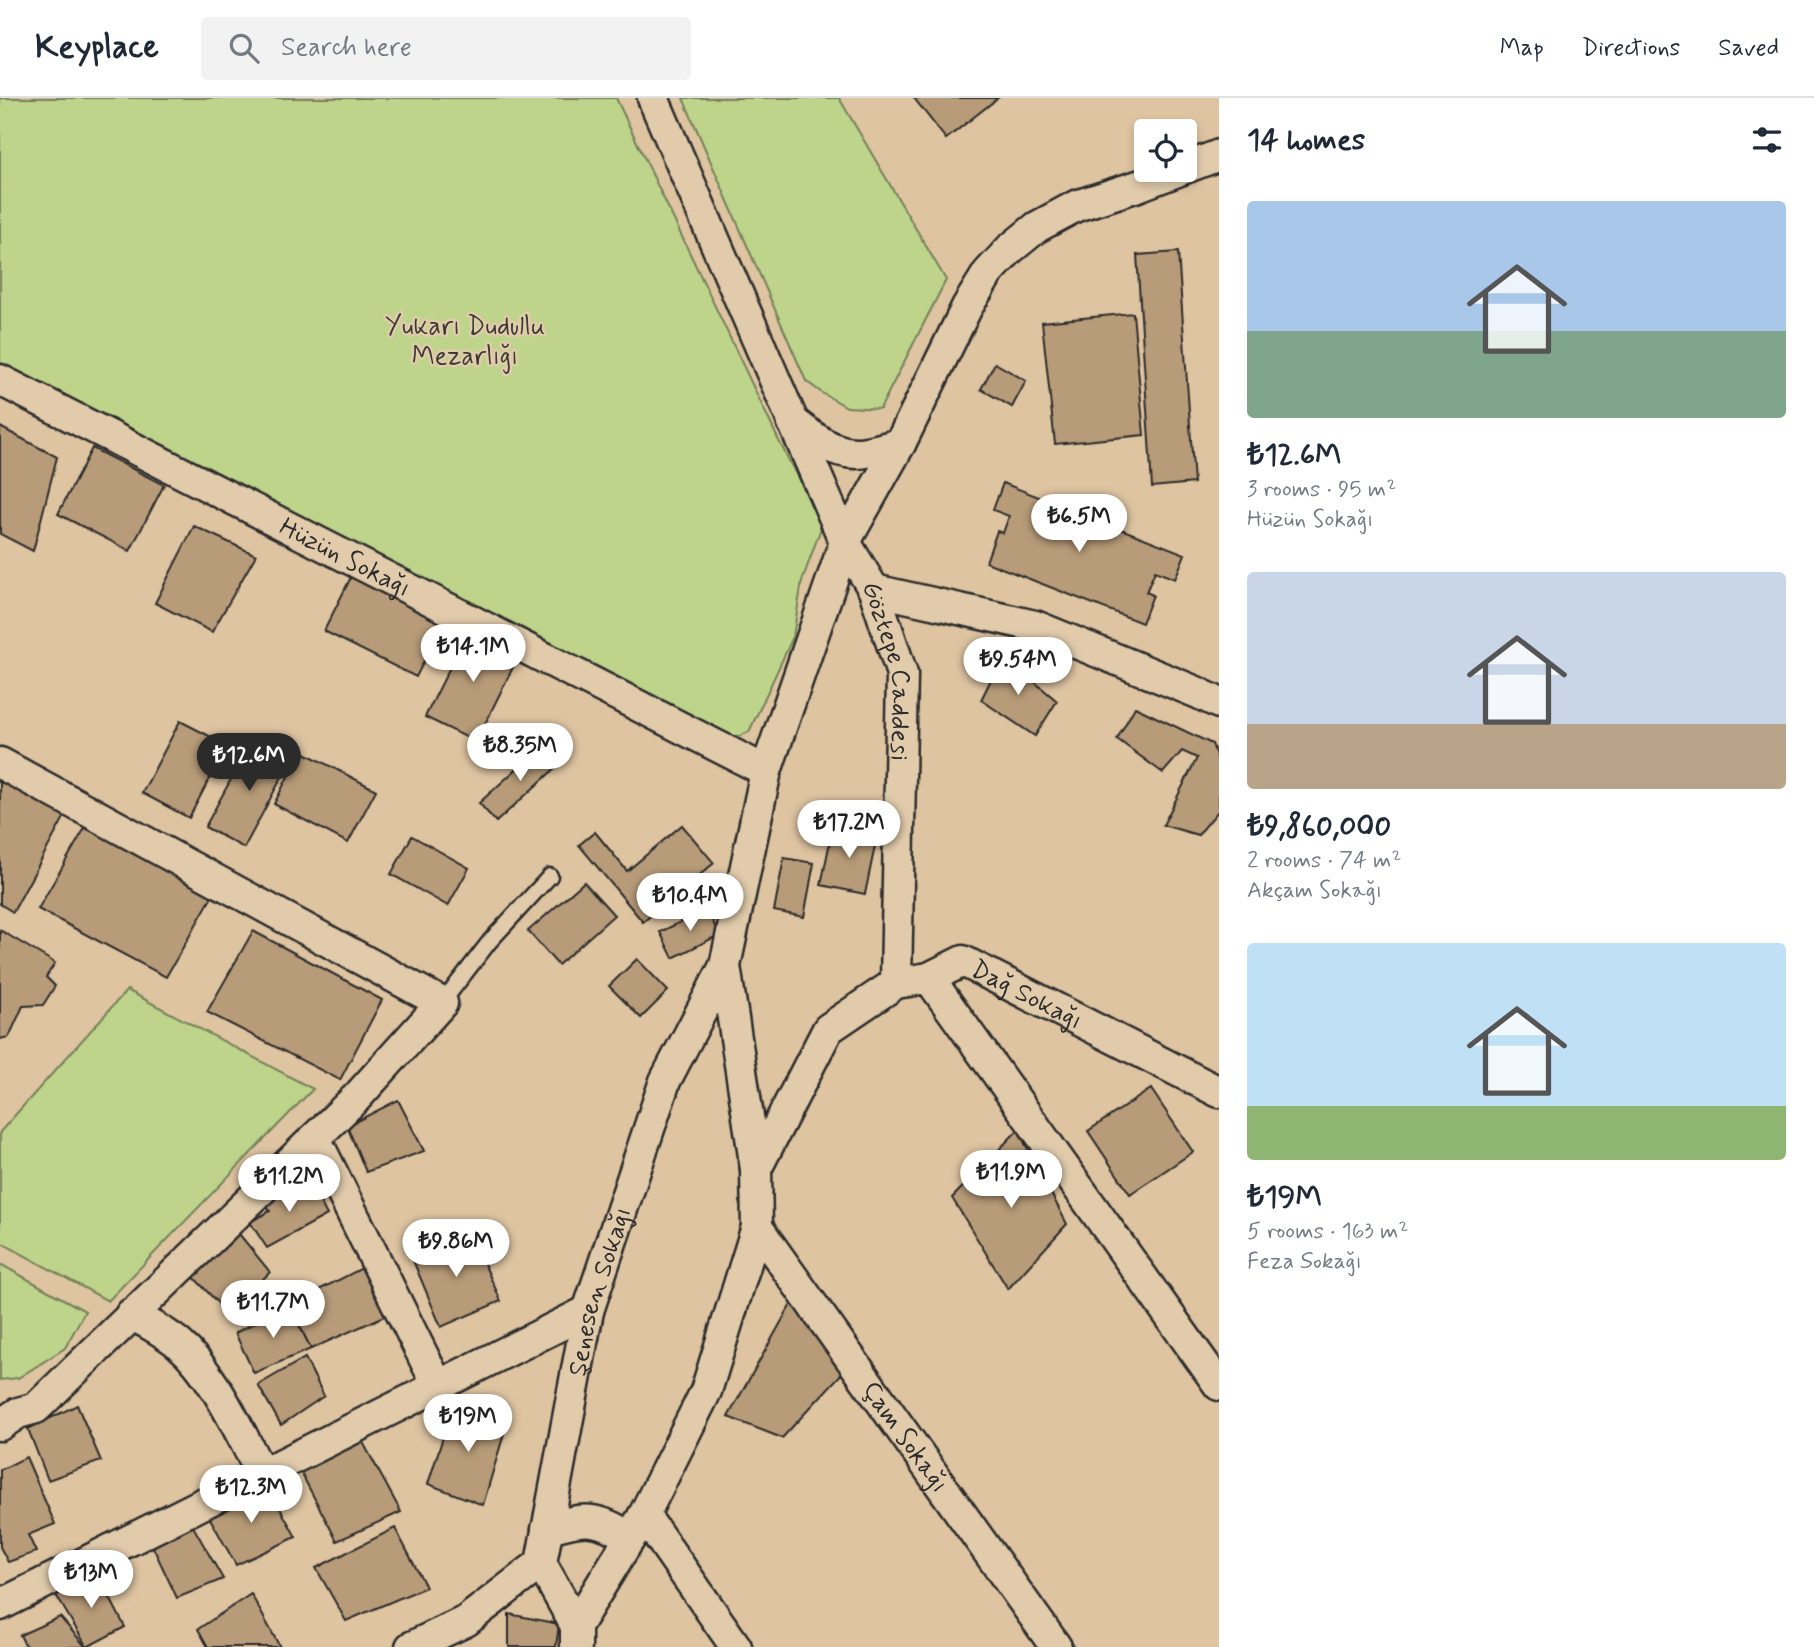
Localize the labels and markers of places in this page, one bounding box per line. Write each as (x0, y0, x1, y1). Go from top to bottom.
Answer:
pin: ₺6.5M (1030, 494, 1128, 554)
pin: ₺14.1M (416, 624, 530, 684)
pin: ₺9.54M (961, 638, 1075, 697)
pin: ₺8.35M (463, 724, 577, 783)
pin: ₺12.6M (192, 734, 306, 793)
pin: ₺17.2M (792, 800, 906, 860)
pin: ₺10.4M (633, 874, 747, 933)
pin: ₺11.9M (954, 1150, 1068, 1210)
pin: ₺11.2M (232, 1154, 346, 1214)
pin: ₺9.86M (399, 1220, 513, 1279)
pin: ₺11.7M (216, 1280, 330, 1340)
pin: ₺19M (427, 1394, 509, 1454)
pin: ₺12.3M (194, 1466, 308, 1525)
pin: ₺13M (50, 1550, 132, 1610)

